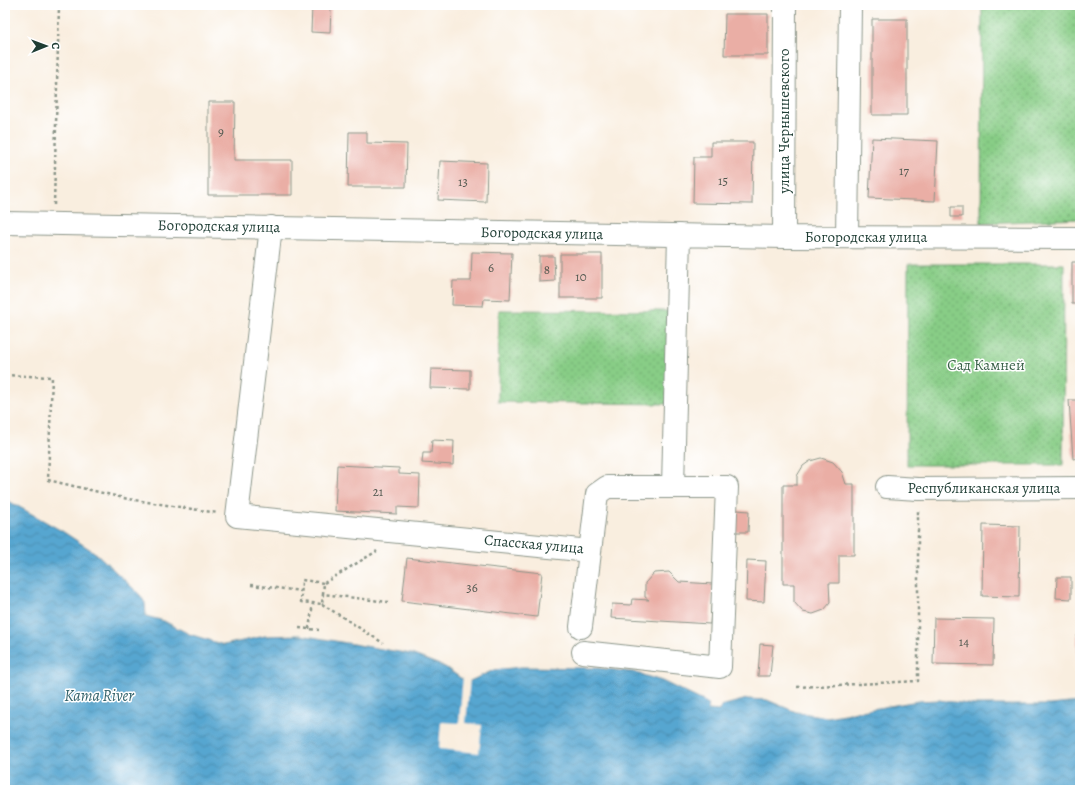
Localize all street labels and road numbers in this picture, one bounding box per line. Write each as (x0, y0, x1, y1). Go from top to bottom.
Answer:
street label: улица Чернышевского (774, 48, 794, 195)
street label: Богородская улица (158, 215, 281, 237)
street label: Богородская улица (481, 222, 604, 244)
street label: Богородская улица (805, 227, 927, 247)
street label: Республиканская улица (908, 478, 1061, 498)
street label: Спасская улица (483, 530, 585, 558)

